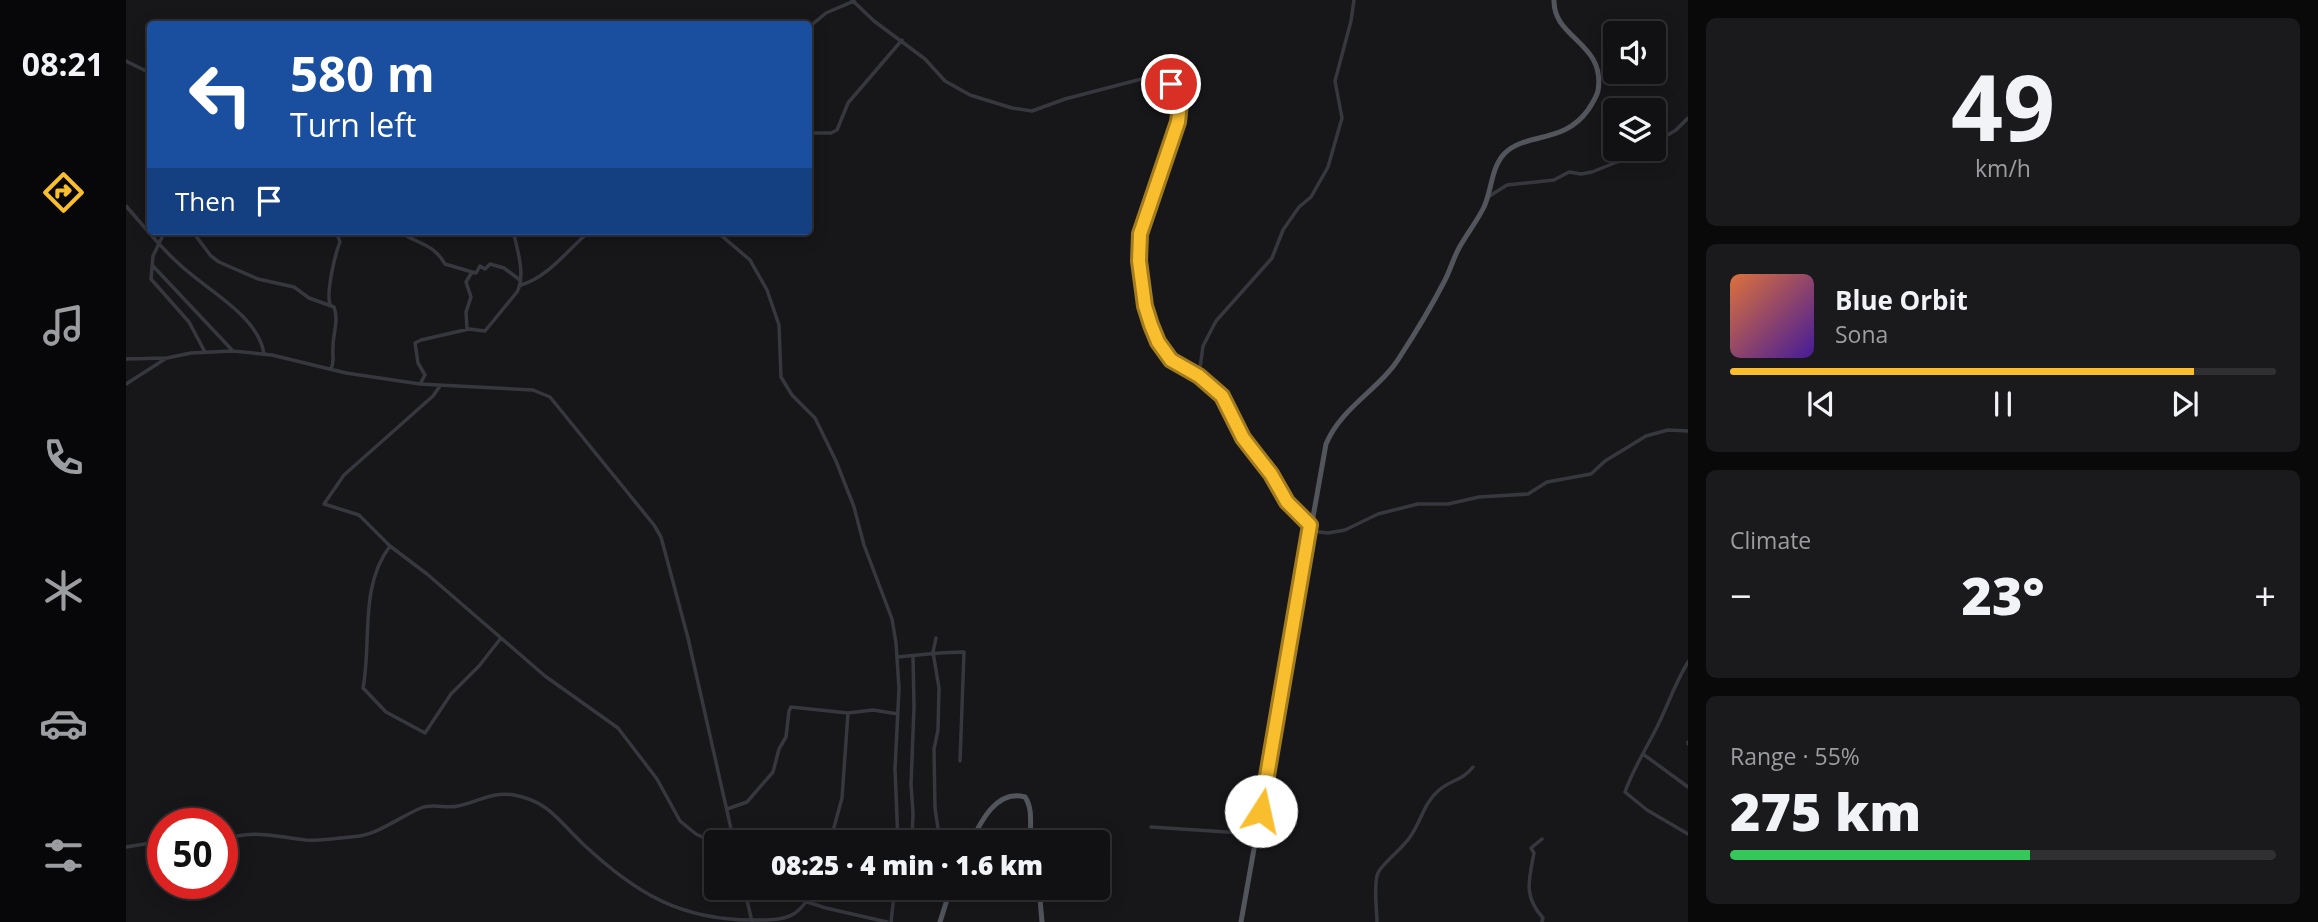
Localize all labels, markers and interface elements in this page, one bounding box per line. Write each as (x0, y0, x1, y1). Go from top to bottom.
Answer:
map controls (1603, 21, 1666, 161)
button: sound (1603, 21, 1666, 84)
text: 580 m (290, 40, 435, 106)
text: 08:21 (22, 42, 104, 85)
text: 49 (1951, 44, 2055, 168)
icon: left (175, 49, 266, 140)
pin (1141, 54, 1201, 114)
icon: arrive (1152, 65, 1190, 103)
button: layers (1603, 98, 1666, 161)
text: Turn left (290, 103, 416, 146)
text: km/h (1975, 152, 2031, 184)
icon: directions (39, 168, 88, 217)
icon: arrive (250, 182, 288, 220)
text: Then (175, 183, 236, 219)
text: Blue Orbit (1835, 282, 1968, 318)
icon: music (39, 301, 88, 350)
text: Sona (1835, 318, 1888, 350)
icon: previous (1802, 385, 1840, 423)
icon: pause (1984, 385, 2022, 423)
icon: next (2166, 385, 2204, 423)
icon: phone (39, 433, 88, 482)
text: Climate (1730, 524, 1811, 556)
text: 23° (1962, 559, 2044, 630)
icon: climate (39, 566, 88, 615)
text: − (1730, 569, 1752, 621)
text: + (2254, 569, 2276, 621)
icon: car (39, 699, 88, 748)
text: Range · 55% (1730, 740, 1860, 772)
position arrow (1224, 774, 1298, 848)
text: 275 km (1730, 775, 1921, 846)
speed limit sign: 50 (147, 808, 238, 899)
icon: filters (39, 831, 88, 880)
text: 08:25 · 4 min · 1.6 km (771, 847, 1043, 883)

